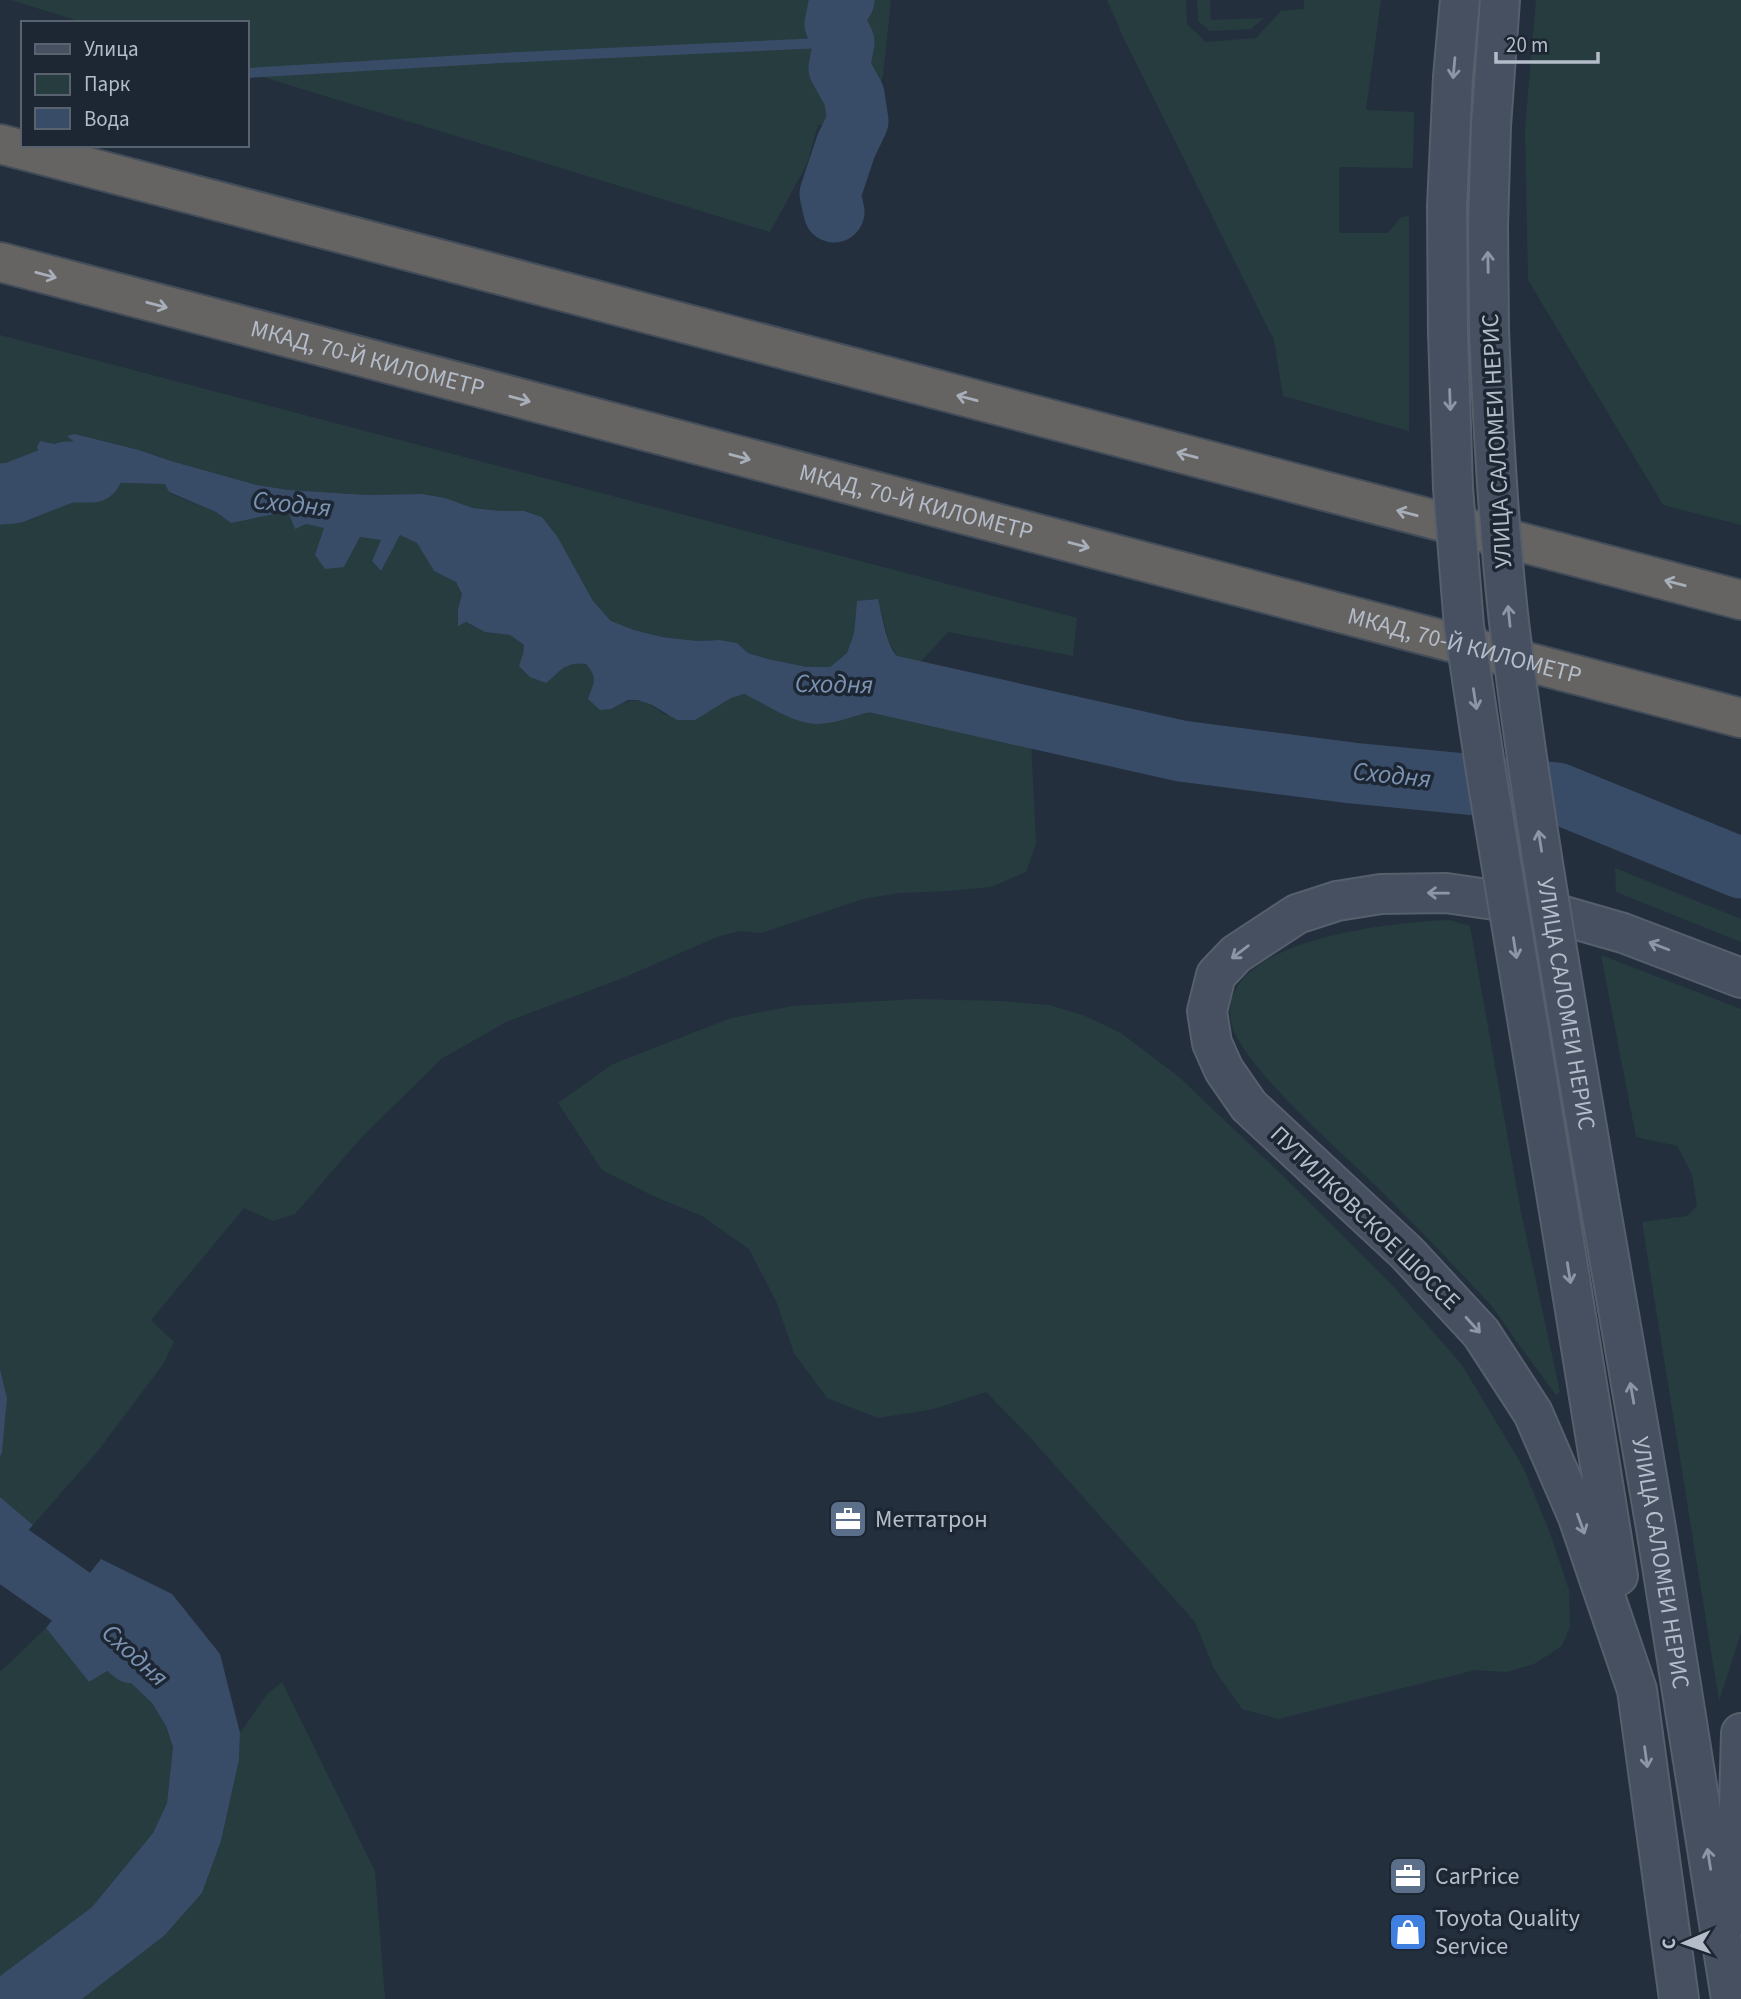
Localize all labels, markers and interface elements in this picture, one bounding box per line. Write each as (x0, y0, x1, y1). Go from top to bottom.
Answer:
legend (21, 21, 248, 147)
scale bar (1496, 21, 1598, 65)
text: 20 m (1506, 30, 1548, 60)
text: Улица (84, 34, 139, 64)
one-way arrow (1447, 56, 1460, 79)
text: Парк (84, 69, 131, 99)
text: Вода (84, 104, 130, 134)
one-way arrow (1481, 251, 1495, 274)
one-way arrow (34, 269, 57, 282)
one-way arrow (146, 299, 168, 312)
street label: МКАД, 70-Й КИЛОМЕТР (247, 311, 488, 406)
street label: УЛИЦА САЛОМЕИ НЕРИС (1473, 313, 1521, 569)
one-way arrow (1443, 388, 1457, 411)
one-way arrow (956, 391, 979, 404)
one-way arrow (508, 393, 531, 406)
one-way arrow (1176, 448, 1199, 461)
one-way arrow (729, 451, 751, 464)
street label: МКАД, 70-Й КИЛОМЕТР (795, 455, 1037, 549)
water label: Сходня (251, 482, 333, 526)
one-way arrow (1397, 506, 1419, 519)
one-way arrow (1067, 539, 1089, 552)
one-way arrow (1664, 576, 1687, 589)
street label: МКАД, 70-Й КИЛОМЕТР (1344, 598, 1585, 693)
one-way arrow (1502, 605, 1515, 628)
water label: Сходня (794, 665, 874, 703)
one-way arrow (1469, 688, 1482, 710)
water label: Сходня (1351, 753, 1433, 797)
one-way arrow (1533, 830, 1546, 853)
street label: УЛИЦА САЛОМЕИ НЕРИС (1528, 875, 1605, 1133)
one-way arrow (1427, 887, 1450, 900)
one-way arrow (1509, 936, 1522, 959)
one-way arrow (1648, 939, 1670, 951)
one-way arrow (1231, 945, 1250, 960)
street label: ПУТИЛКОВСКОЕ ШОССЕ (1262, 1118, 1468, 1318)
one-way arrow (1563, 1261, 1576, 1284)
one-way arrow (1465, 1316, 1482, 1333)
one-way arrow (1625, 1382, 1638, 1405)
street label: УЛИЦА САЛОМЕИ НЕРИС (1623, 1434, 1699, 1691)
office icon: Меттатрон (827, 1498, 869, 1540)
place label: Меттатрон (875, 1502, 988, 1537)
one-way arrow (1576, 1513, 1588, 1535)
water label: Сходня (93, 1615, 177, 1695)
one-way arrow (1640, 1746, 1653, 1768)
one-way arrow (1702, 1848, 1715, 1871)
office icon: CarPrice (1387, 1855, 1429, 1897)
place label: CarPrice (1435, 1859, 1519, 1894)
place label: Toyota Quality Service (1435, 1901, 1580, 1964)
north arrow (1650, 1908, 1720, 1978)
shop icon: Toyota Quality Service (1387, 1911, 1429, 1953)
text: С (1656, 1938, 1683, 1950)

